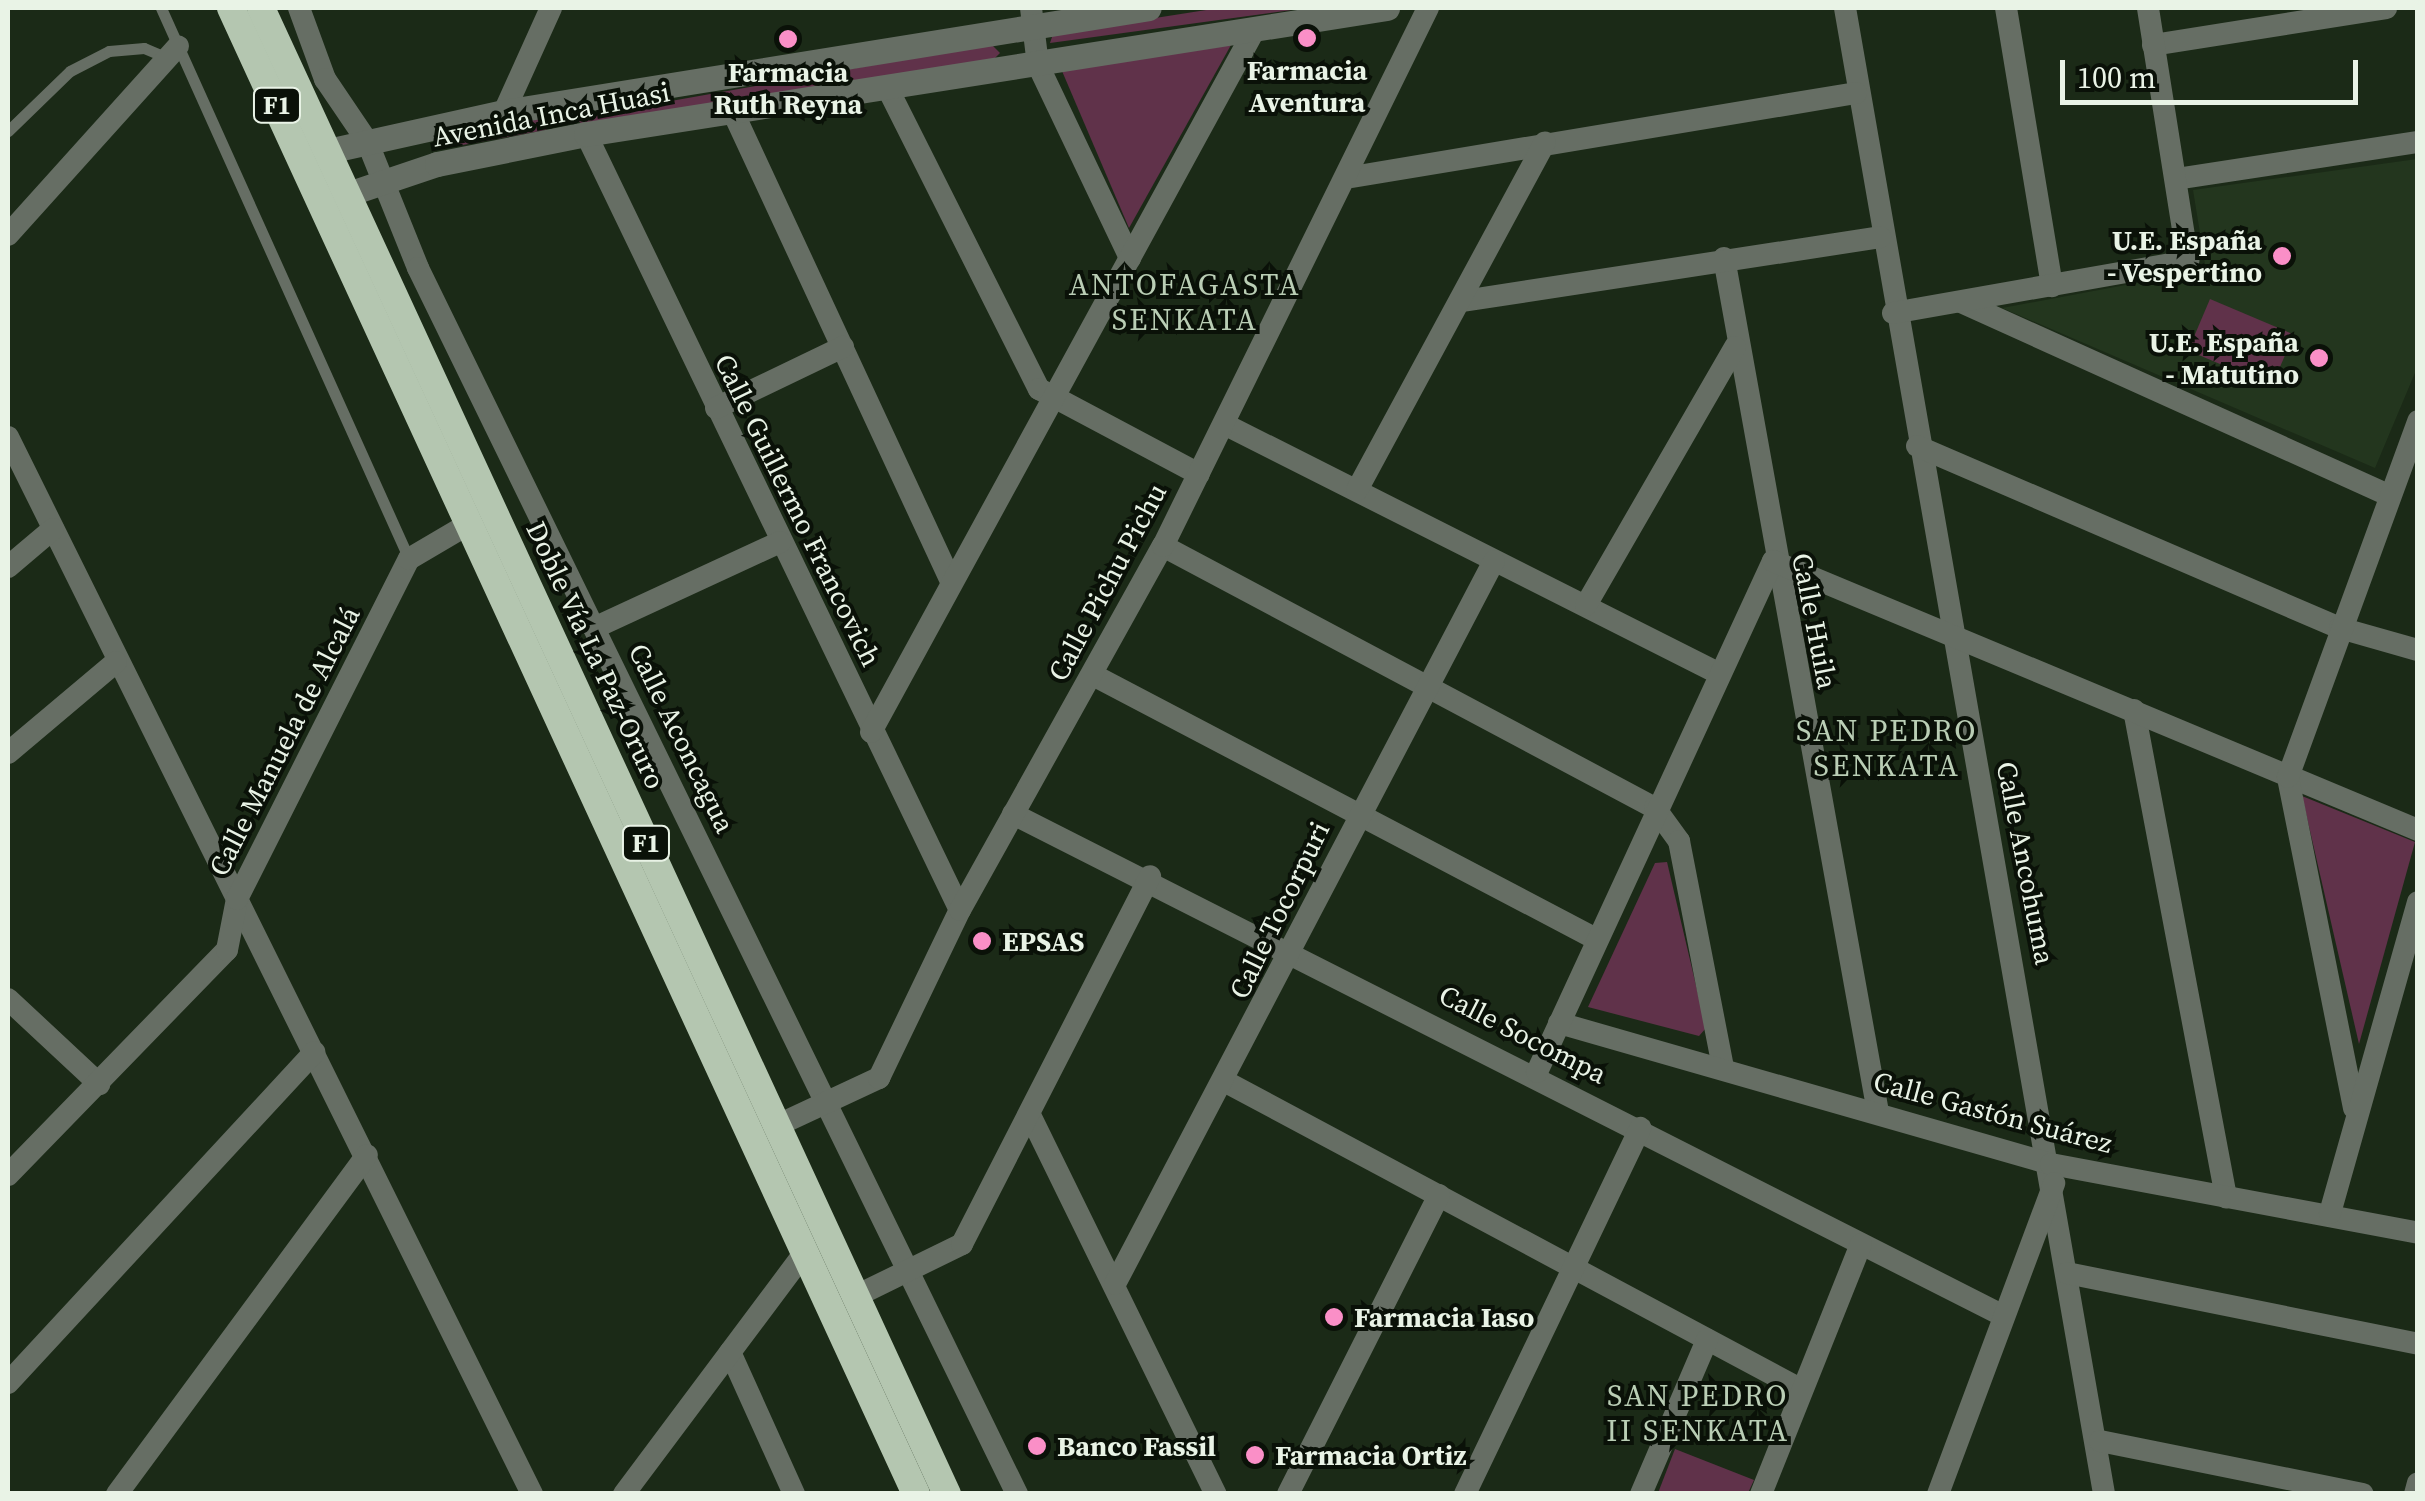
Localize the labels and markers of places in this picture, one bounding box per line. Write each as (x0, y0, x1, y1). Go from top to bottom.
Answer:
marker: Farmacia Aventura (1296, 27, 1318, 49)
marker: Farmacia Ruth Reyna (777, 28, 799, 50)
place label: Farmacia Aventura (1247, 53, 1367, 119)
place label: Farmacia Ruth Reyna (714, 55, 862, 121)
place label: U.E. España - Vespertino (2106, 223, 2262, 289)
marker: U.E. España - Vespertino (2271, 245, 2293, 267)
place label: U.E. España - Matutino (2149, 325, 2299, 391)
marker: U.E. España - Matutino (2308, 347, 2330, 369)
place label: EPSAS (1002, 924, 1084, 958)
marker: EPSAS (971, 930, 993, 952)
place label: Farmacia Iaso (1354, 1300, 1534, 1334)
marker: Farmacia Iaso (1323, 1306, 1345, 1328)
place label: Banco Fassil (1057, 1429, 1216, 1463)
marker: Banco Fassil (1026, 1435, 1048, 1457)
place label: Farmacia Ortiz (1275, 1438, 1466, 1472)
marker: Farmacia Ortiz (1244, 1444, 1266, 1466)

